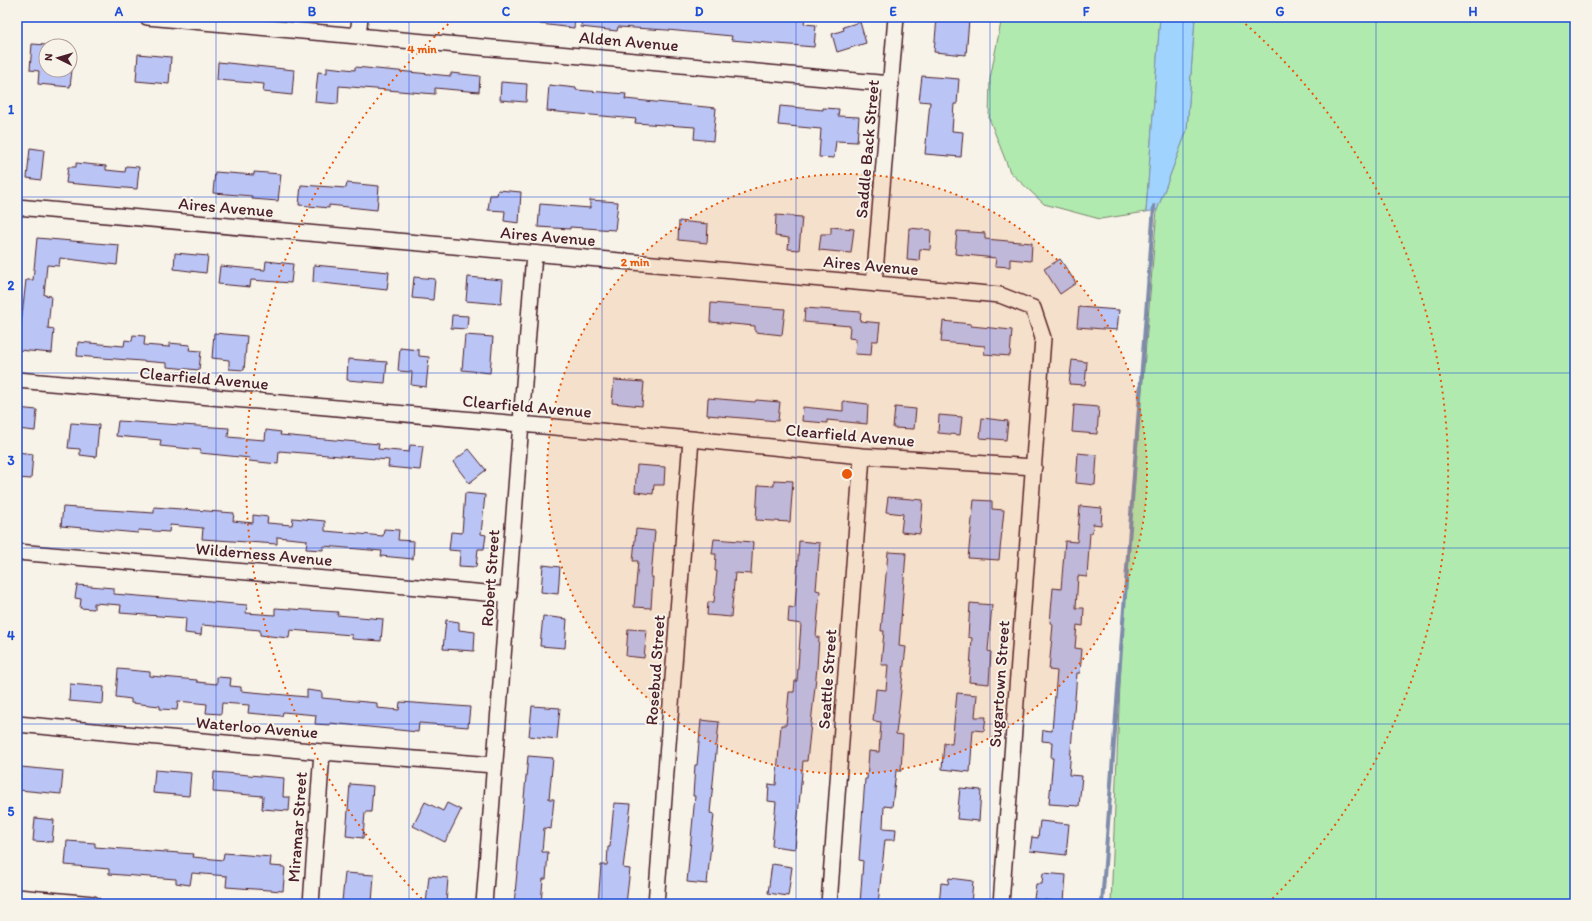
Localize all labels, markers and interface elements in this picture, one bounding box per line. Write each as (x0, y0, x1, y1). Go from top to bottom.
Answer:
text: A (114, 4, 124, 19)
text: B (308, 4, 317, 19)
text: C (502, 4, 511, 19)
text: D (695, 4, 704, 19)
text: E (889, 4, 897, 19)
text: F (1083, 4, 1090, 19)
text: G (1276, 4, 1285, 19)
text: H (1469, 4, 1478, 19)
street label: Alden Avenue (578, 27, 680, 55)
north arrow (38, 38, 78, 78)
text: 4 min (407, 42, 437, 56)
text: N (42, 53, 55, 61)
street label: Saddle Back Street (851, 78, 883, 219)
text: 1 (8, 102, 14, 117)
street label: Aires Avenue (178, 193, 274, 221)
street label: Aires Avenue (500, 222, 596, 250)
street label: Aires Avenue (823, 251, 919, 279)
text: 2 min (621, 255, 650, 269)
text: 2 (8, 278, 15, 293)
street label: Clearfield Avenue (139, 362, 269, 394)
street label: Clearfield Avenue (462, 390, 592, 422)
street label: Clearfield Avenue (785, 419, 915, 451)
text: 3 (7, 453, 15, 468)
centre of rings (840, 467, 854, 481)
street label: Robert Street (477, 529, 503, 627)
street label: Wilderness Avenue (195, 538, 333, 570)
street label: Rosebud Street (641, 614, 669, 726)
street label: Sugartown Street (985, 619, 1013, 748)
text: 4 (7, 628, 15, 643)
street label: Seattle Street (814, 628, 840, 730)
street label: Waterloo Avenue (195, 712, 319, 742)
street label: Miramar Street (283, 771, 311, 883)
text: 5 (8, 804, 15, 819)

